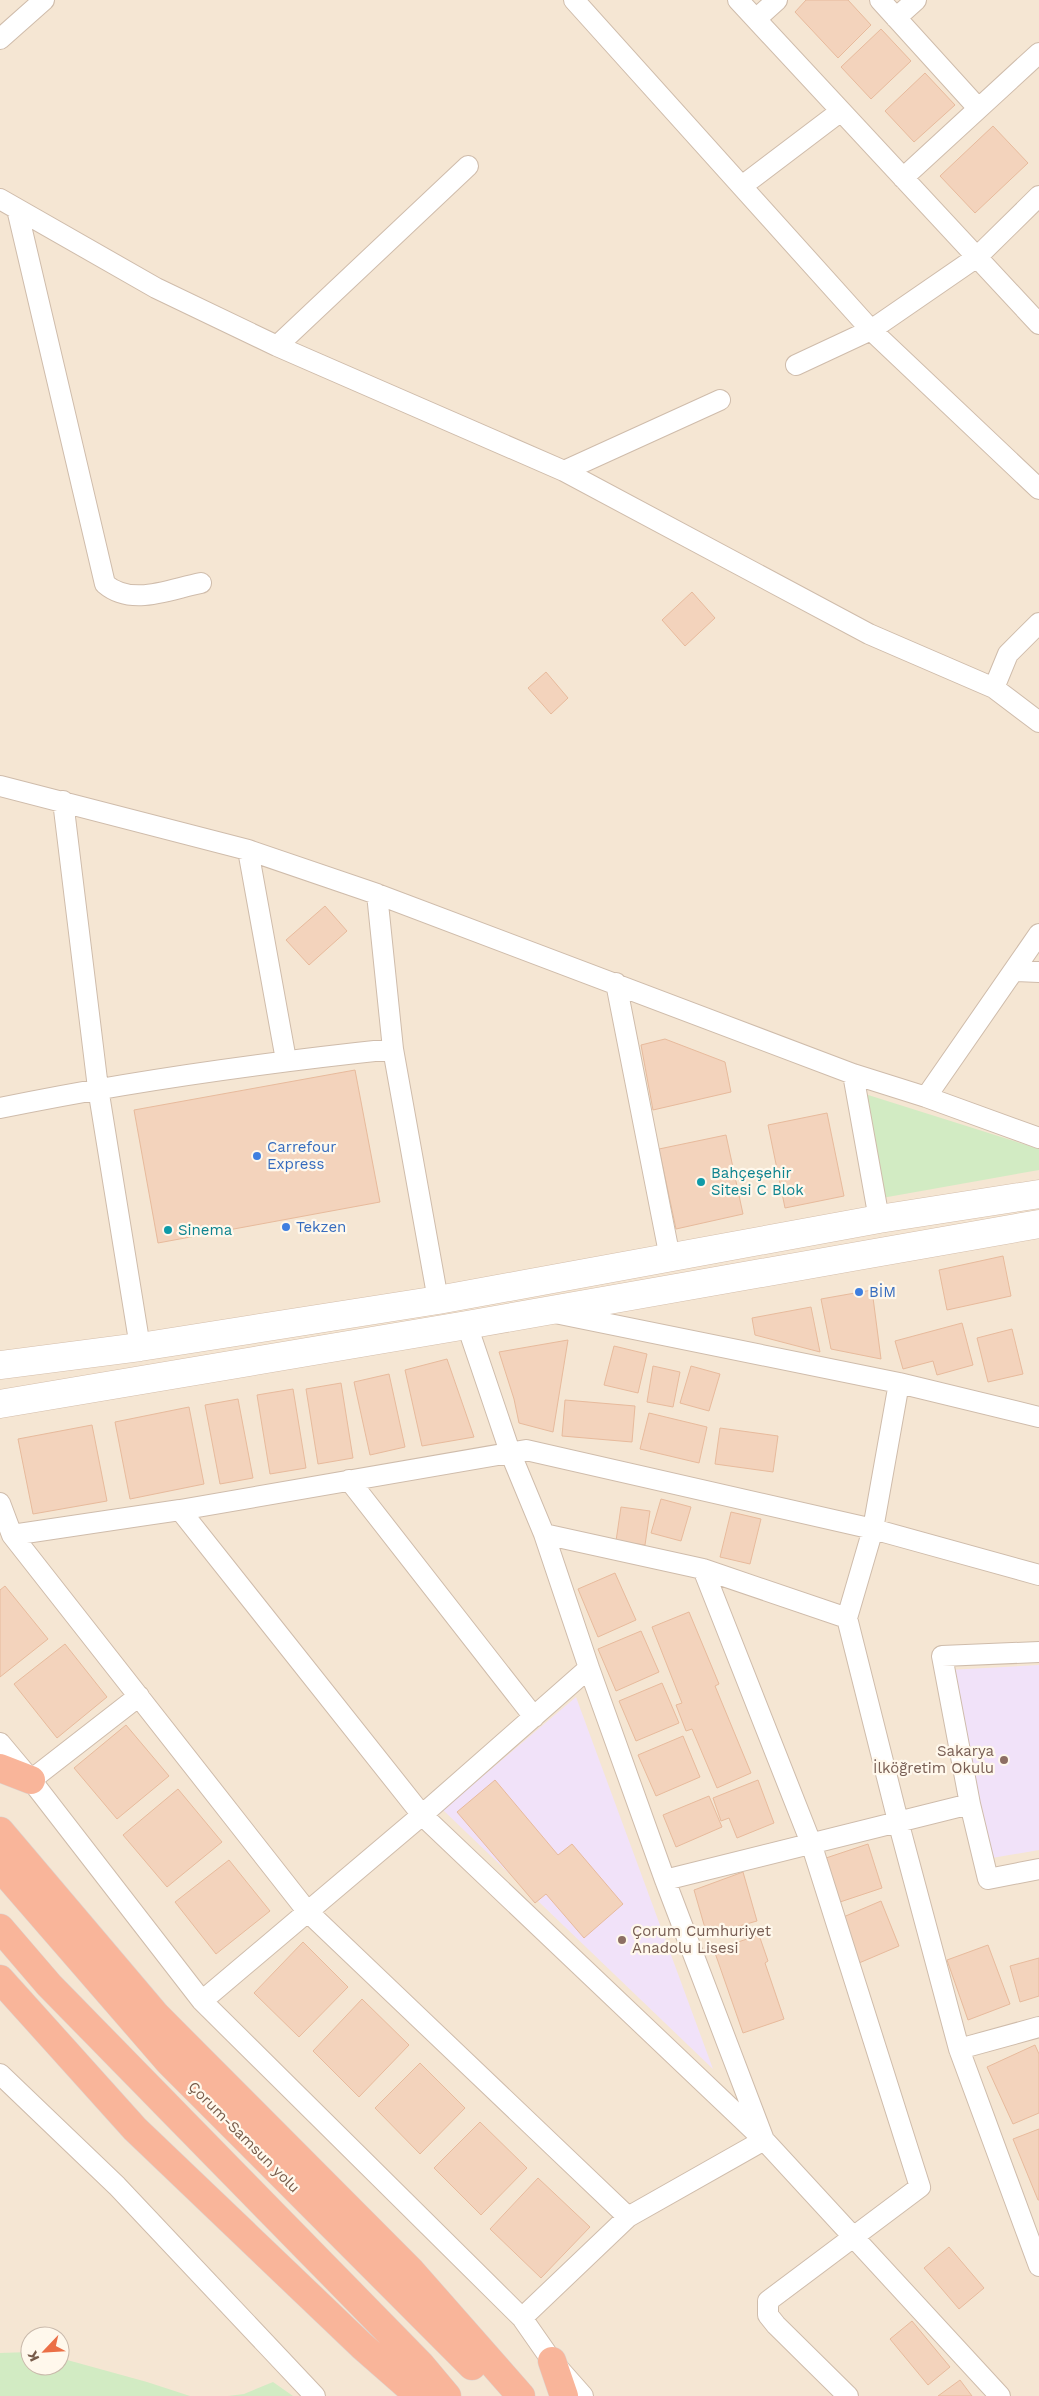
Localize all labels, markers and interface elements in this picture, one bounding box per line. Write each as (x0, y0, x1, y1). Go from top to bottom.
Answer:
place label: Carrefour Express (267, 1138, 336, 1173)
marker: Carrefour Express (251, 1150, 263, 1162)
place label: Bahçeşehir Sitesi C Blok (711, 1164, 804, 1199)
marker: Bahçeşehir Sitesi C Blok (695, 1176, 707, 1188)
place label: Tekzen (296, 1218, 346, 1236)
place label: Sinema (178, 1221, 233, 1239)
marker: Tekzen (280, 1221, 292, 1233)
marker: Sinema (162, 1224, 174, 1236)
place label: BİM (869, 1283, 896, 1301)
marker: BİM (853, 1286, 865, 1298)
place label: Sakarya İlköğretim Okulu (873, 1742, 994, 1777)
marker: Sakarya İlköğretim Okulu (998, 1754, 1010, 1766)
place label: Çorum Cumhuriyet Anadolu Lisesi (632, 1922, 772, 1957)
marker: Çorum Cumhuriyet Anadolu Lisesi (616, 1934, 628, 1946)
street label: Çorum-Samsun yolu (185, 2078, 303, 2196)
north arrow (20, 2326, 70, 2376)
text: K (24, 2348, 43, 2364)

